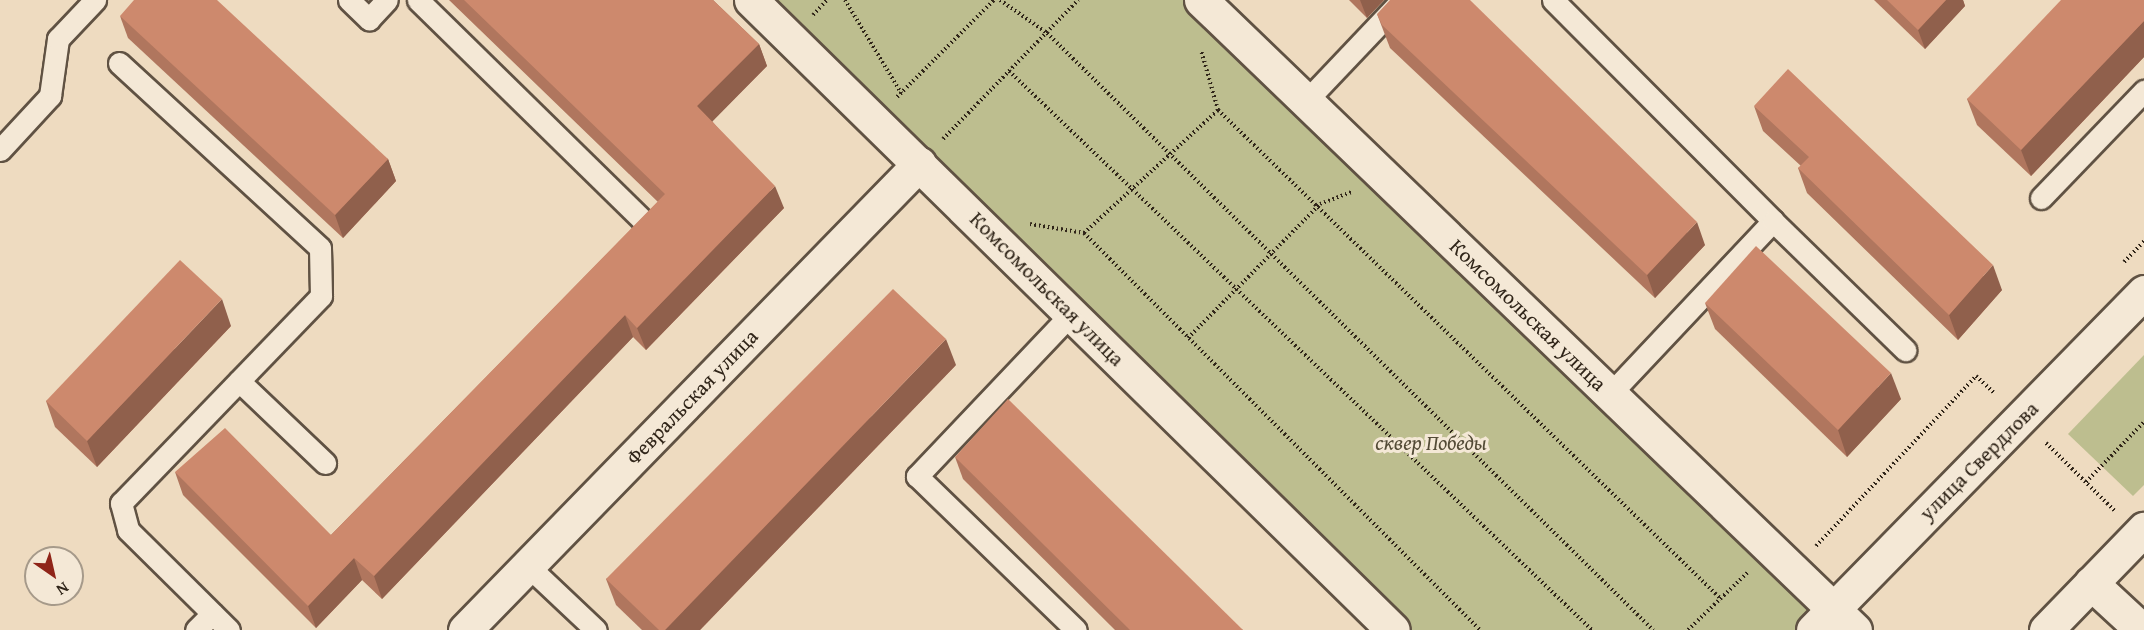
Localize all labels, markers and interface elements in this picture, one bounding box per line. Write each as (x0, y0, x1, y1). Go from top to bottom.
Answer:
street label: Комсомольская улица (965, 207, 1129, 371)
street label: Комсомольская улица (1444, 234, 1612, 396)
street label: Февральская улица (621, 324, 763, 470)
street label: улица Свердлова (1914, 396, 2044, 526)
park label: сквер Победы (1375, 430, 1487, 456)
north arrow (24, 546, 84, 606)
text: N (52, 576, 74, 602)

